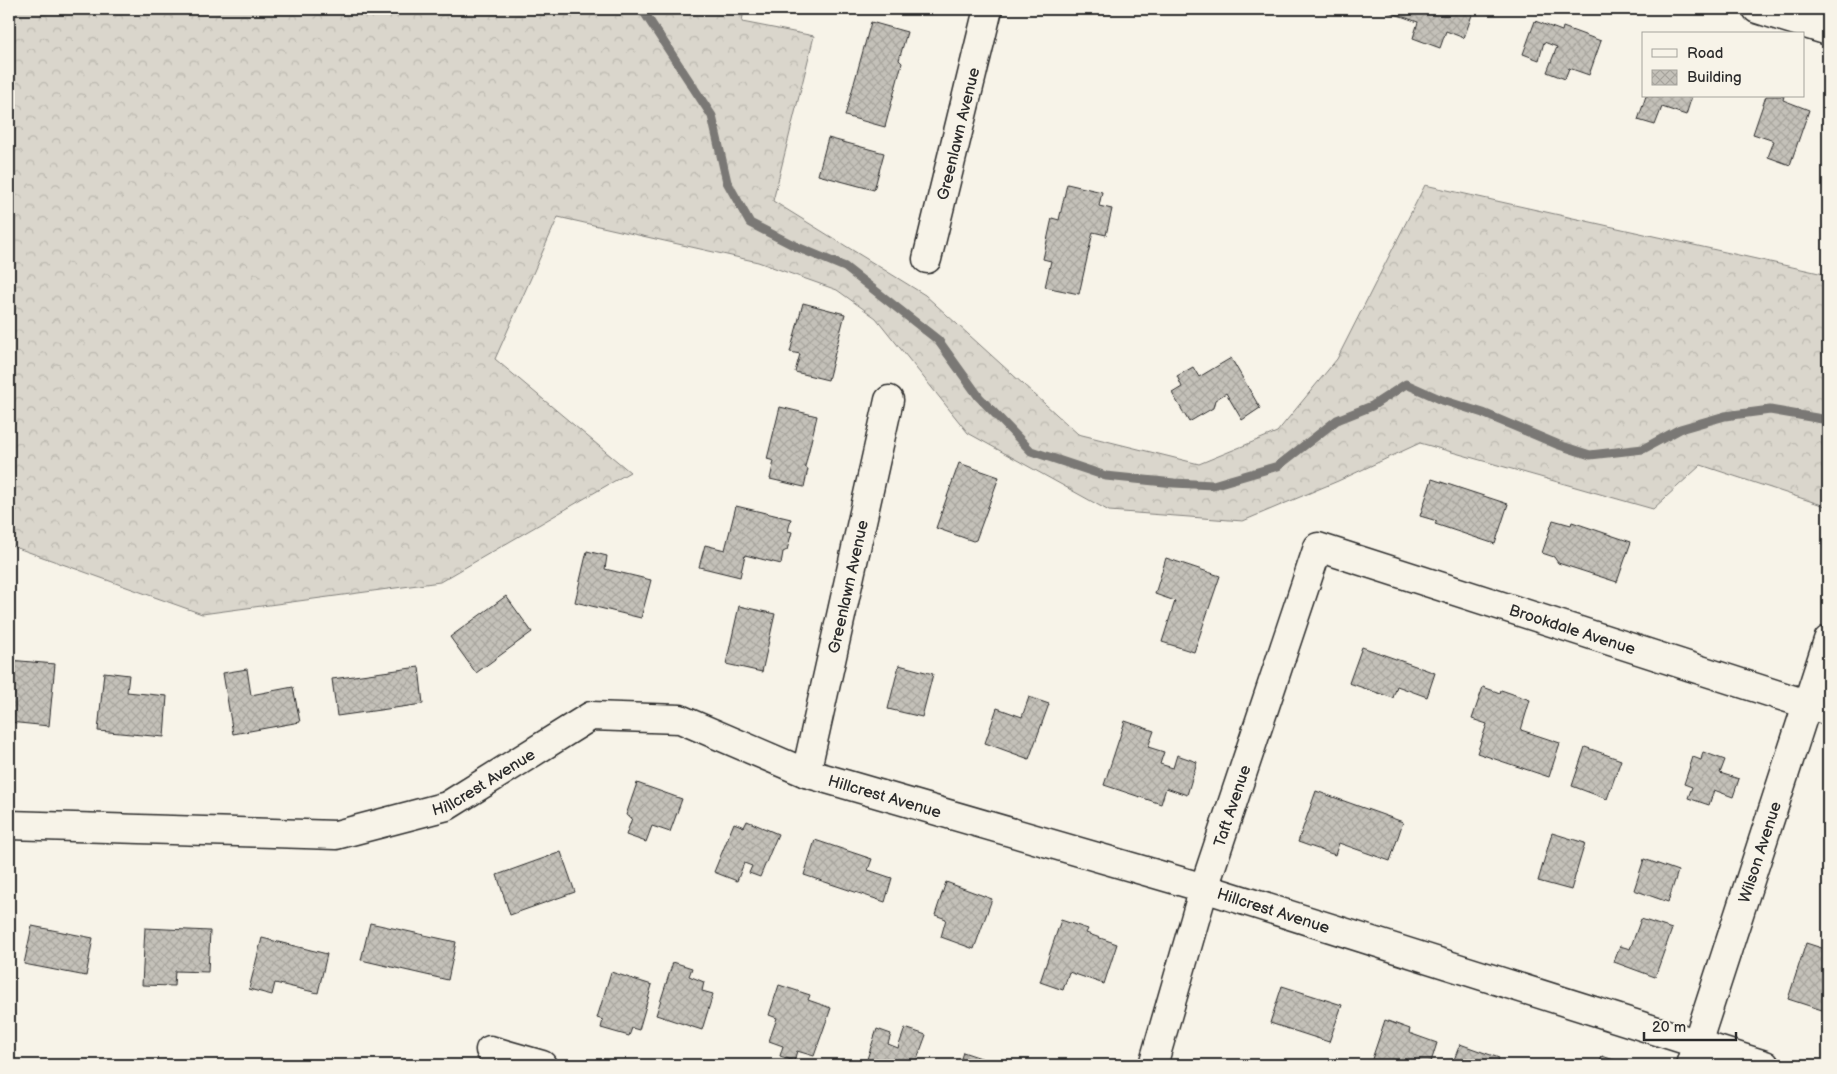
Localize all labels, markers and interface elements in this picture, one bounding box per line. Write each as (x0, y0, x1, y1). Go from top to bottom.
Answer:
legend (1642, 32, 1804, 98)
text: Road (1687, 44, 1723, 63)
street label: Greenlawn Avenue (934, 65, 984, 202)
text: Building (1687, 68, 1742, 87)
street label: Greenlawn Avenue (825, 518, 873, 655)
street label: Brookdale Avenue (1506, 601, 1638, 660)
street label: Hillcrest Avenue (430, 745, 539, 821)
street label: Taft Avenue (1210, 762, 1256, 849)
street label: Hillcrest Avenue (826, 772, 944, 823)
street label: Wilson Avenue (1735, 799, 1786, 905)
street label: Hillcrest Avenue (1214, 885, 1332, 938)
scale bar (1644, 1009, 1737, 1041)
text: 20 m (1652, 1018, 1686, 1037)

